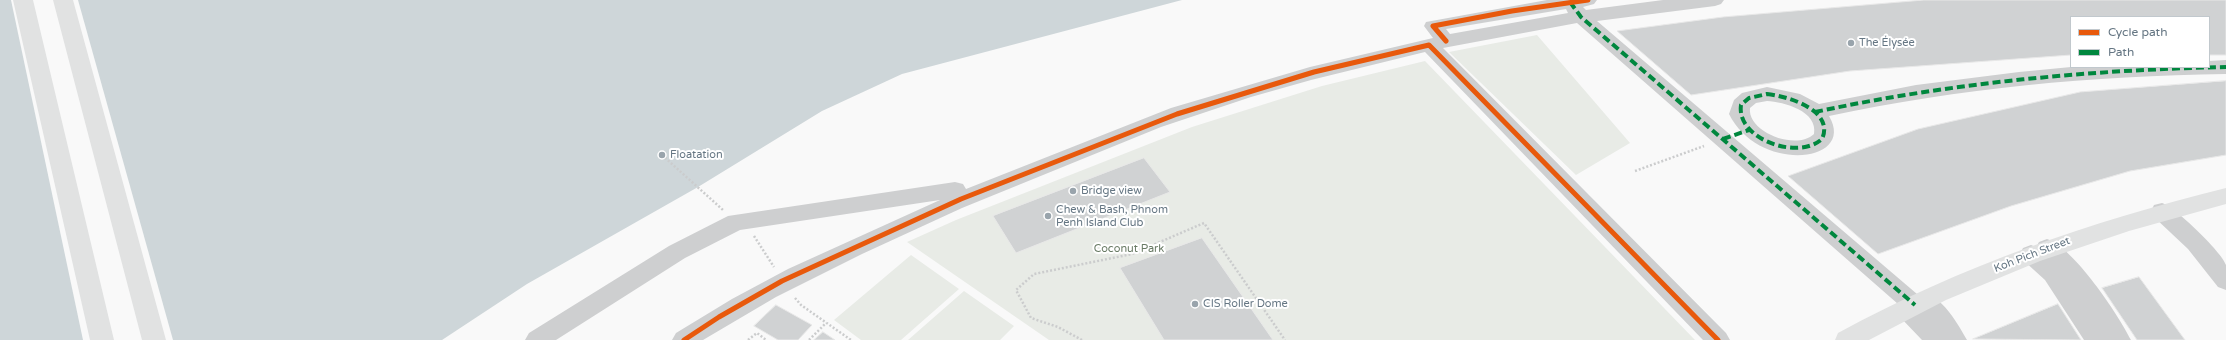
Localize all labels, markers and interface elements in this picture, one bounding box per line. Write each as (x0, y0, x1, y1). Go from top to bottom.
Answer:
legend (2070, 16, 2210, 68)
text: Cycle path (2108, 25, 2167, 39)
place label: The Élysée (1859, 36, 1915, 50)
marker: The Élysée (1846, 38, 1856, 48)
text: Path (2108, 45, 2134, 59)
place label: Floatation (670, 148, 723, 162)
marker: Floatation (657, 150, 667, 160)
place label: Bridge view (1081, 184, 1142, 198)
marker: Bridge view (1068, 186, 1078, 196)
place label: Chew & Bash, Phnom Penh Island Club (1056, 203, 1168, 229)
marker: Chew & Bash, Phnom Penh Island Club (1043, 211, 1053, 221)
street label: Koh Pich Street (1992, 234, 2072, 276)
park label: Coconut Park (1094, 242, 1164, 256)
place label: CIS Roller Dome (1203, 297, 1288, 311)
marker: CIS Roller Dome (1190, 299, 1200, 309)

